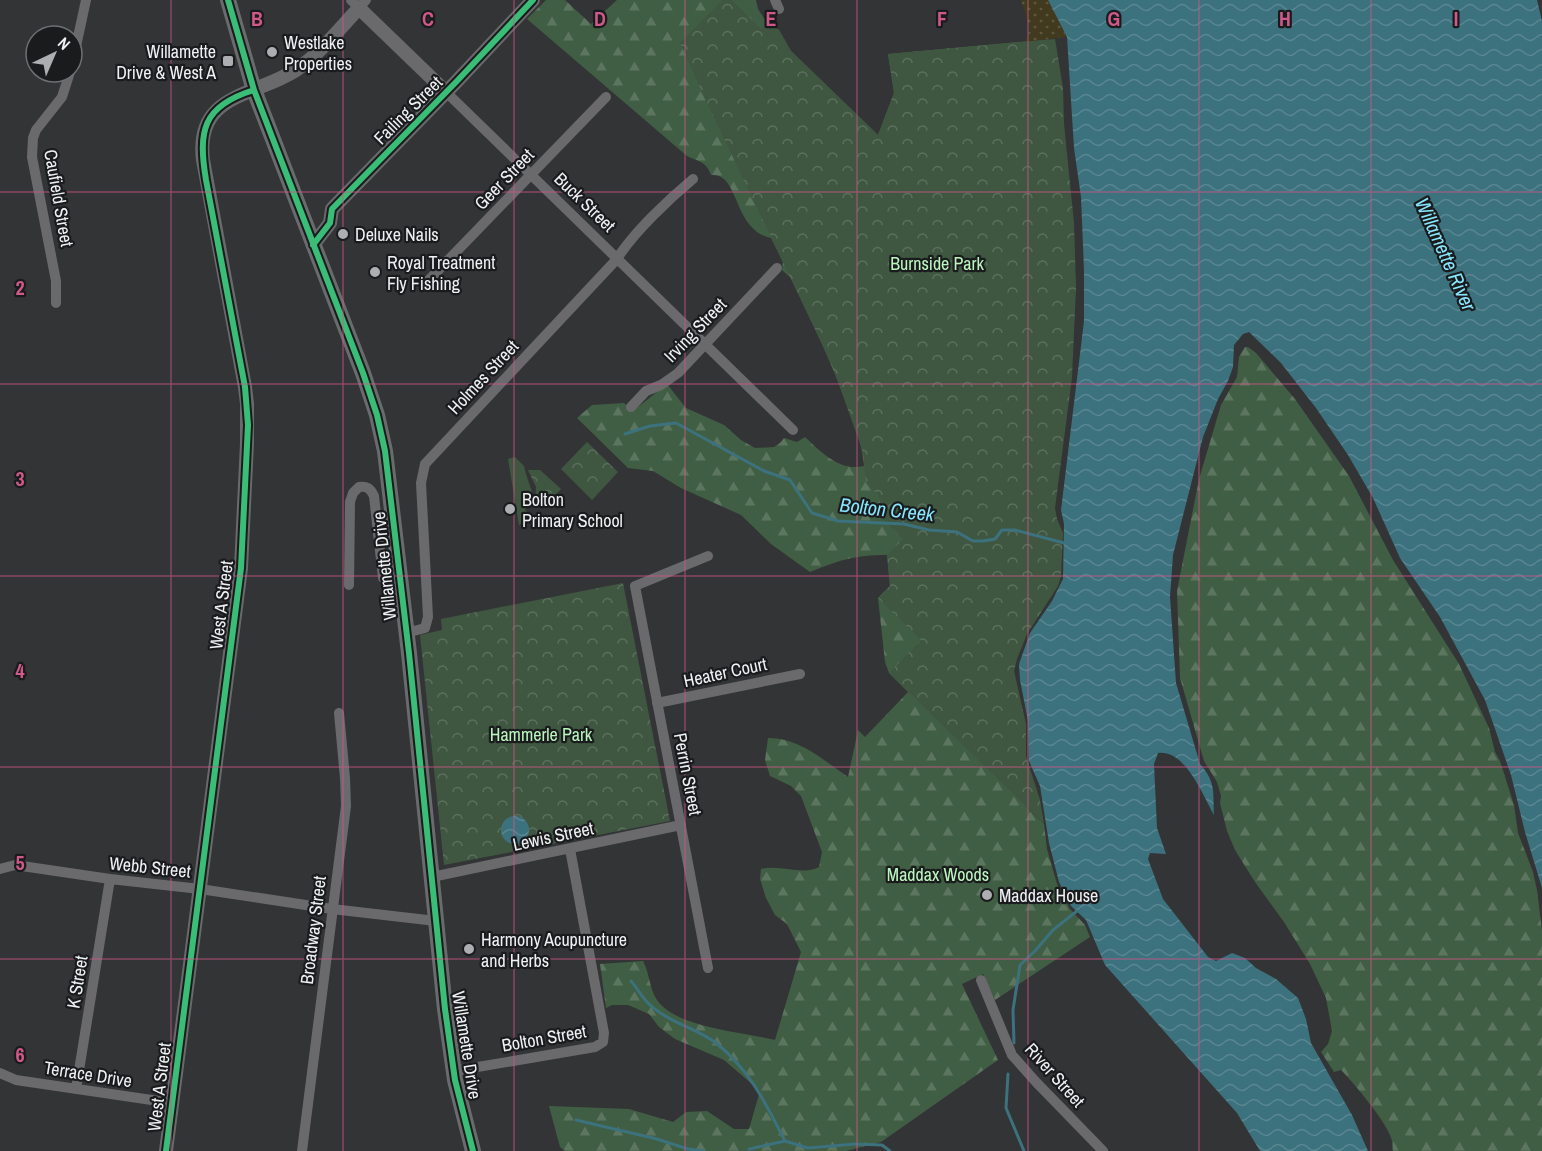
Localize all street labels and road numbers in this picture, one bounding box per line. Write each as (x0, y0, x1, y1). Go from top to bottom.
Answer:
street label: Failing Street (368, 70, 448, 150)
street label: Geer Street (469, 143, 539, 215)
street label: Caufield Street (38, 147, 80, 249)
street label: Buck Street (549, 167, 621, 237)
street label: Irving Street (658, 292, 732, 368)
street label: Holmes Street (442, 334, 524, 420)
street label: Willamette Drive (366, 510, 402, 622)
street label: West A Street (203, 559, 239, 651)
street label: Heater Court (681, 651, 769, 693)
street label: Perrin Street (668, 731, 708, 817)
street label: Lewis Street (510, 815, 596, 857)
street label: Webb Street (108, 850, 192, 884)
street label: Broadway Street (294, 874, 332, 986)
street label: K Street (60, 954, 94, 1010)
street label: Willamette Drive (446, 989, 488, 1101)
street label: Bolton Street (500, 1018, 588, 1058)
street label: River Street (1019, 1037, 1091, 1113)
street label: West A Street (141, 1041, 177, 1133)
street label: Terrace Drive (42, 1055, 134, 1093)

